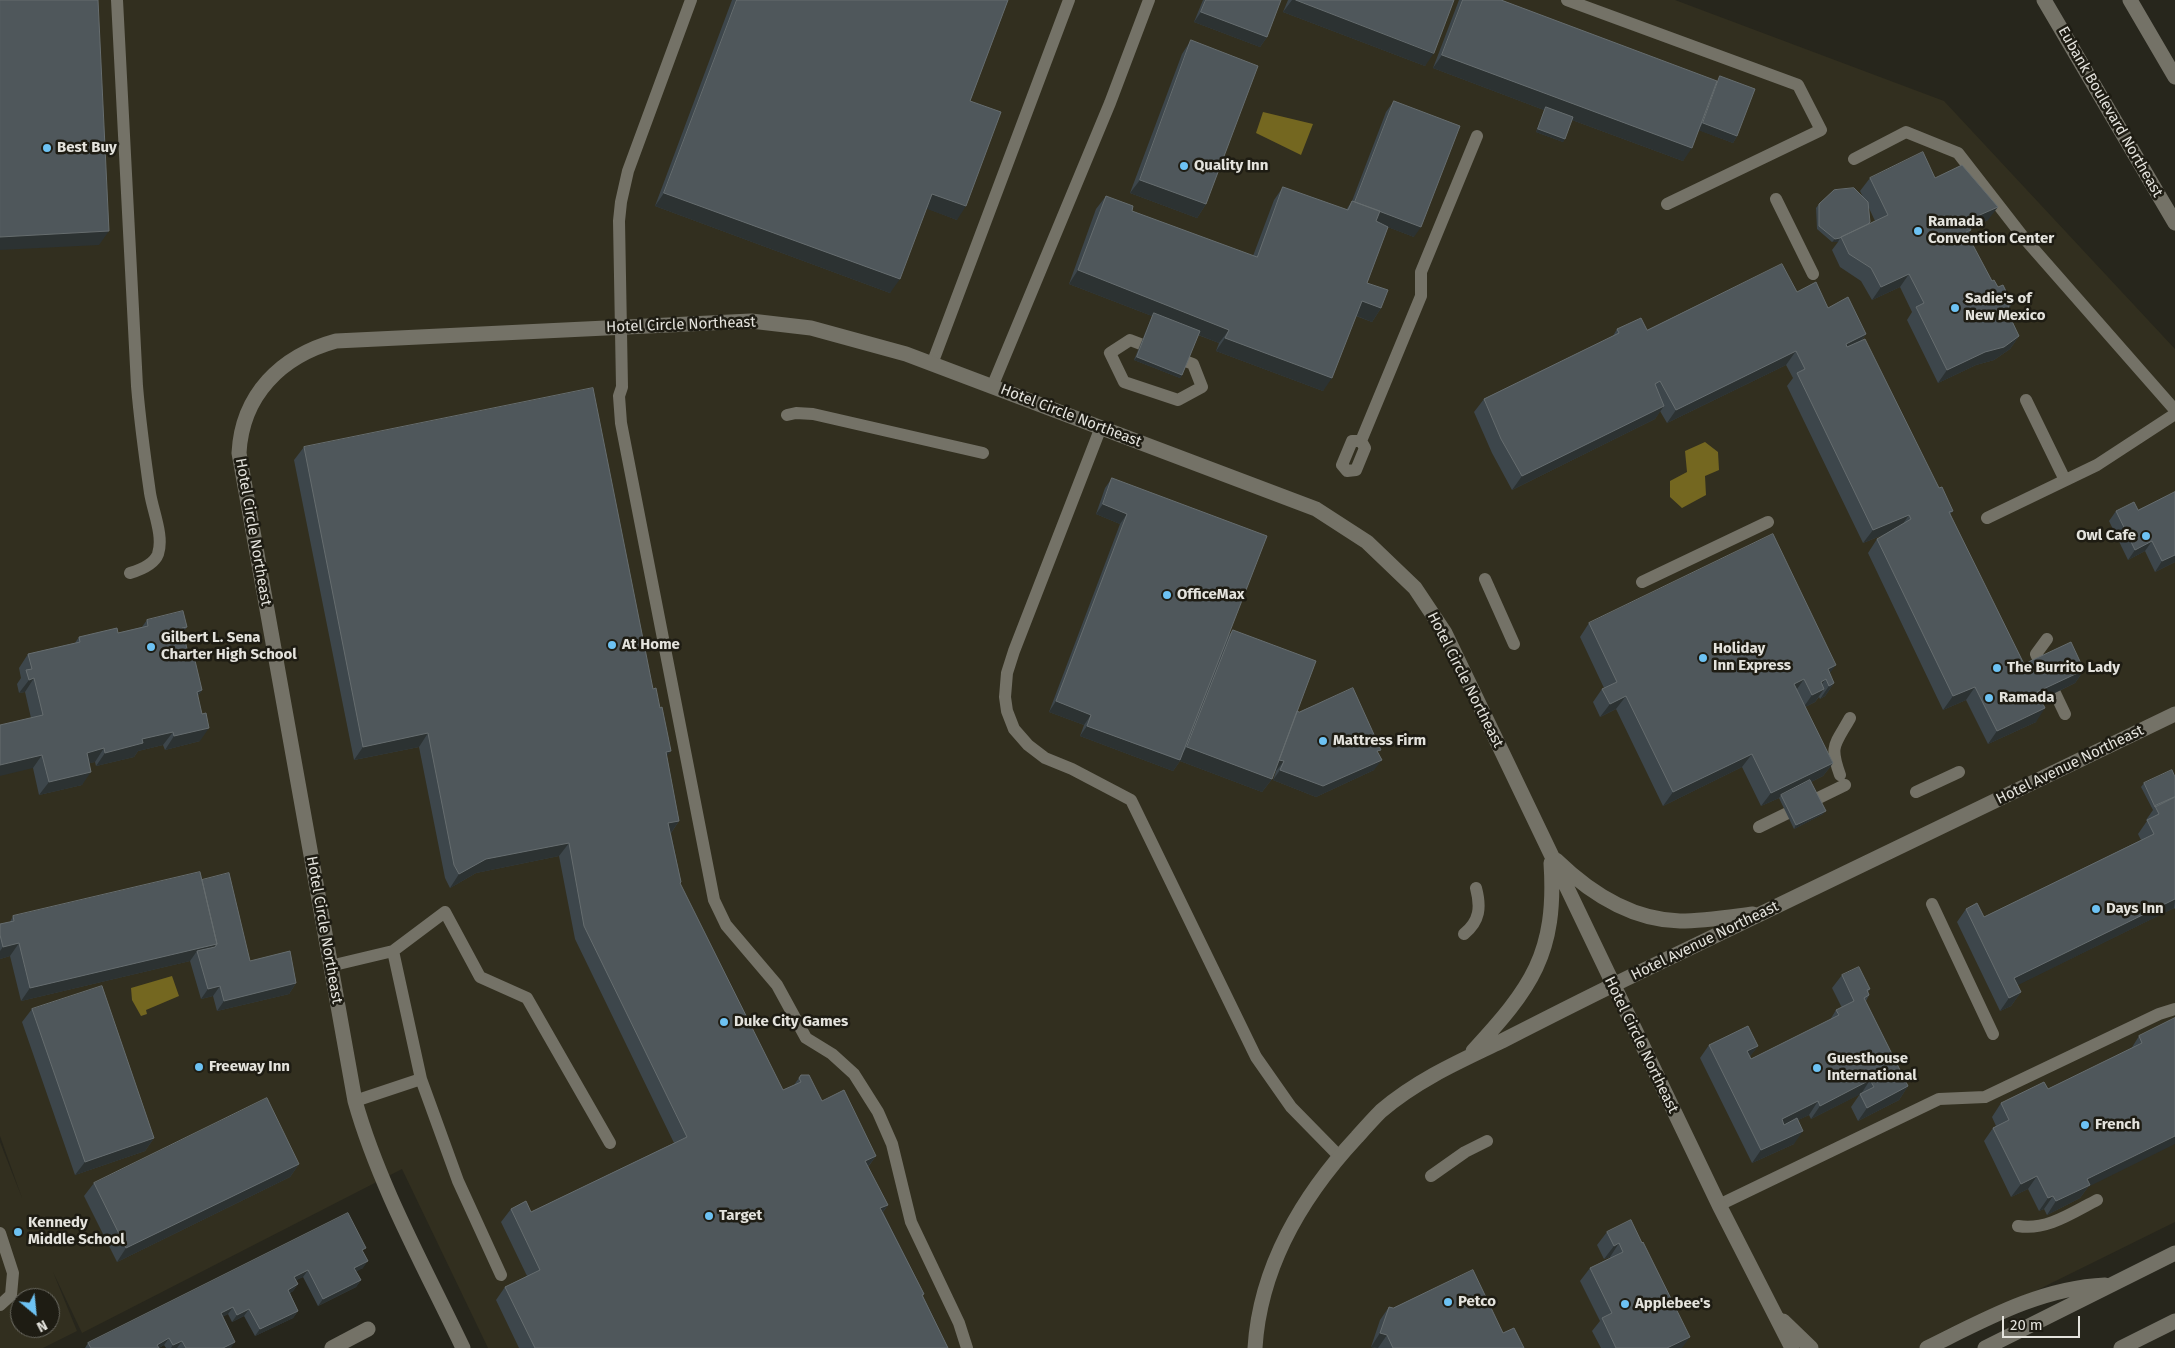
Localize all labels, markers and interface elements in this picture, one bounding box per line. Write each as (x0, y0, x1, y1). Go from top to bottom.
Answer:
street label: Eubank Boulevard Northeast (2054, 24, 2166, 200)
place label: Best Buy (57, 139, 117, 157)
marker: Best Buy (41, 142, 53, 154)
place label: Quality Inn (1194, 157, 1268, 175)
marker: Quality Inn (1178, 160, 1190, 172)
place label: Ramada Convention Center (1928, 213, 2054, 248)
marker: Ramada Convention Center (1912, 225, 1924, 237)
place label: Sadie's of New Mexico (1965, 290, 2045, 325)
marker: Sadie's of New Mexico (1949, 302, 1961, 314)
street label: Hotel Circle Northeast (606, 313, 756, 337)
street label: Hotel Circle Northeast (998, 381, 1144, 451)
street label: Hotel Circle Northeast (231, 457, 275, 607)
place label: Owl Cafe (2076, 527, 2136, 545)
marker: Owl Cafe (2140, 530, 2152, 542)
place label: OfficeMax (1177, 586, 1245, 604)
marker: OfficeMax (1161, 589, 1173, 601)
street label: Hotel Circle Northeast (1423, 609, 1507, 751)
place label: Gilbert L. Sena Charter High School (161, 629, 297, 664)
place label: At Home (622, 636, 680, 654)
marker: At Home (606, 639, 618, 651)
place label: Holiday Inn Express (1713, 640, 1791, 675)
marker: Gilbert L. Sena Charter High School (145, 641, 157, 653)
marker: Holiday Inn Express (1697, 652, 1709, 664)
place label: The Burrito Lady (2007, 659, 2120, 677)
marker: The Burrito Lady (1991, 662, 2003, 674)
place label: Ramada (1999, 689, 2054, 707)
marker: Ramada (1983, 692, 1995, 704)
street label: Hotel Avenue Northeast (1993, 721, 2147, 809)
place label: Mattress Firm (1333, 732, 1426, 750)
marker: Mattress Firm (1317, 735, 1329, 747)
street label: Hotel Circle Northeast (302, 855, 346, 1005)
street label: Hotel Avenue Northeast (1628, 897, 1782, 985)
place label: Days Inn (2106, 900, 2164, 918)
marker: Days Inn (2090, 903, 2102, 915)
street label: Hotel Circle Northeast (1600, 974, 1682, 1116)
place label: Duke City Games (734, 1013, 848, 1031)
marker: Duke City Games (718, 1016, 730, 1028)
place label: Guesthouse International (1827, 1050, 1917, 1085)
place label: Freeway Inn (209, 1058, 290, 1076)
marker: Freeway Inn (193, 1061, 205, 1073)
marker: Guesthouse International (1811, 1062, 1823, 1074)
place label: French (2095, 1116, 2140, 1134)
marker: French (2079, 1119, 2091, 1131)
place label: Target (719, 1207, 762, 1225)
marker: Target (703, 1210, 715, 1222)
place label: Kennedy Middle School (28, 1214, 125, 1249)
marker: Kennedy Middle School (12, 1226, 24, 1238)
north arrow (10, 1288, 60, 1338)
place label: Petco (1458, 1293, 1496, 1311)
place label: Applebee's (1635, 1295, 1710, 1313)
marker: Petco (1442, 1296, 1454, 1308)
marker: Applebee's (1619, 1298, 1631, 1310)
scale bar (2005, 1306, 2082, 1338)
text: N (34, 1316, 50, 1335)
text: 20 m (2010, 1316, 2043, 1334)

